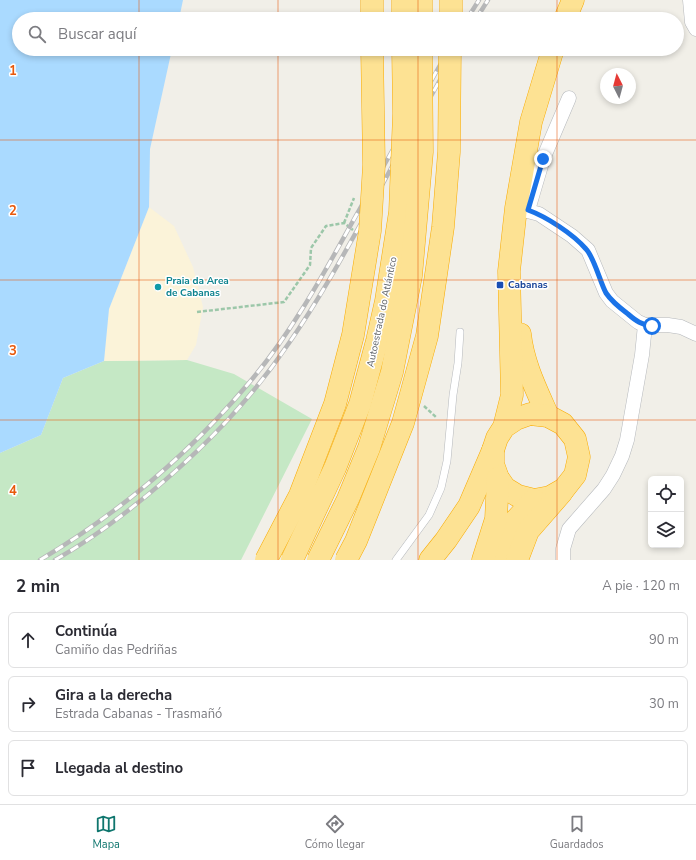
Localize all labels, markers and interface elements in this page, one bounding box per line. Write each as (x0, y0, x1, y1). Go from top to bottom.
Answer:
search box (12, 12, 684, 56)
icon: search (26, 23, 48, 45)
text: Buscar aquí (58, 24, 136, 44)
text: 1 (9, 62, 17, 80)
north arrow (600, 68, 636, 104)
route end (534, 150, 552, 168)
text: 2 (9, 202, 17, 220)
street label: Autoestrada do Atlántico (363, 255, 401, 368)
place label: Praia da Area de Cabanas (166, 274, 229, 300)
place label: Cabanas (508, 278, 548, 292)
marker: Cabanas (495, 280, 505, 290)
marker: Praia da Area de Cabanas (153, 282, 163, 292)
route start (643, 317, 661, 335)
text: 3 (9, 342, 17, 360)
map controls (648, 476, 684, 548)
button: locate (648, 476, 684, 512)
text: 4 (9, 482, 17, 500)
button: layers (648, 512, 684, 548)
text: 2 min (16, 575, 60, 598)
text: A pie · 120 m (602, 577, 680, 595)
text: Continúa (55, 621, 117, 641)
icon: ahead (17, 629, 39, 651)
text: 90 m (649, 631, 679, 649)
text: Camiño das Pedriñas (55, 641, 177, 659)
text: Gira a la derecha (55, 685, 172, 705)
icon: right (17, 693, 39, 715)
text: 30 m (649, 695, 679, 713)
text: Estrada Cabanas - Trasmañó (55, 705, 222, 723)
icon: arrive (17, 757, 39, 779)
text: Llegada al destino (55, 758, 183, 778)
tab: Mapa (92, 813, 120, 852)
tab: Cómo llegar (305, 813, 365, 852)
tab: Guardados (550, 813, 604, 852)

